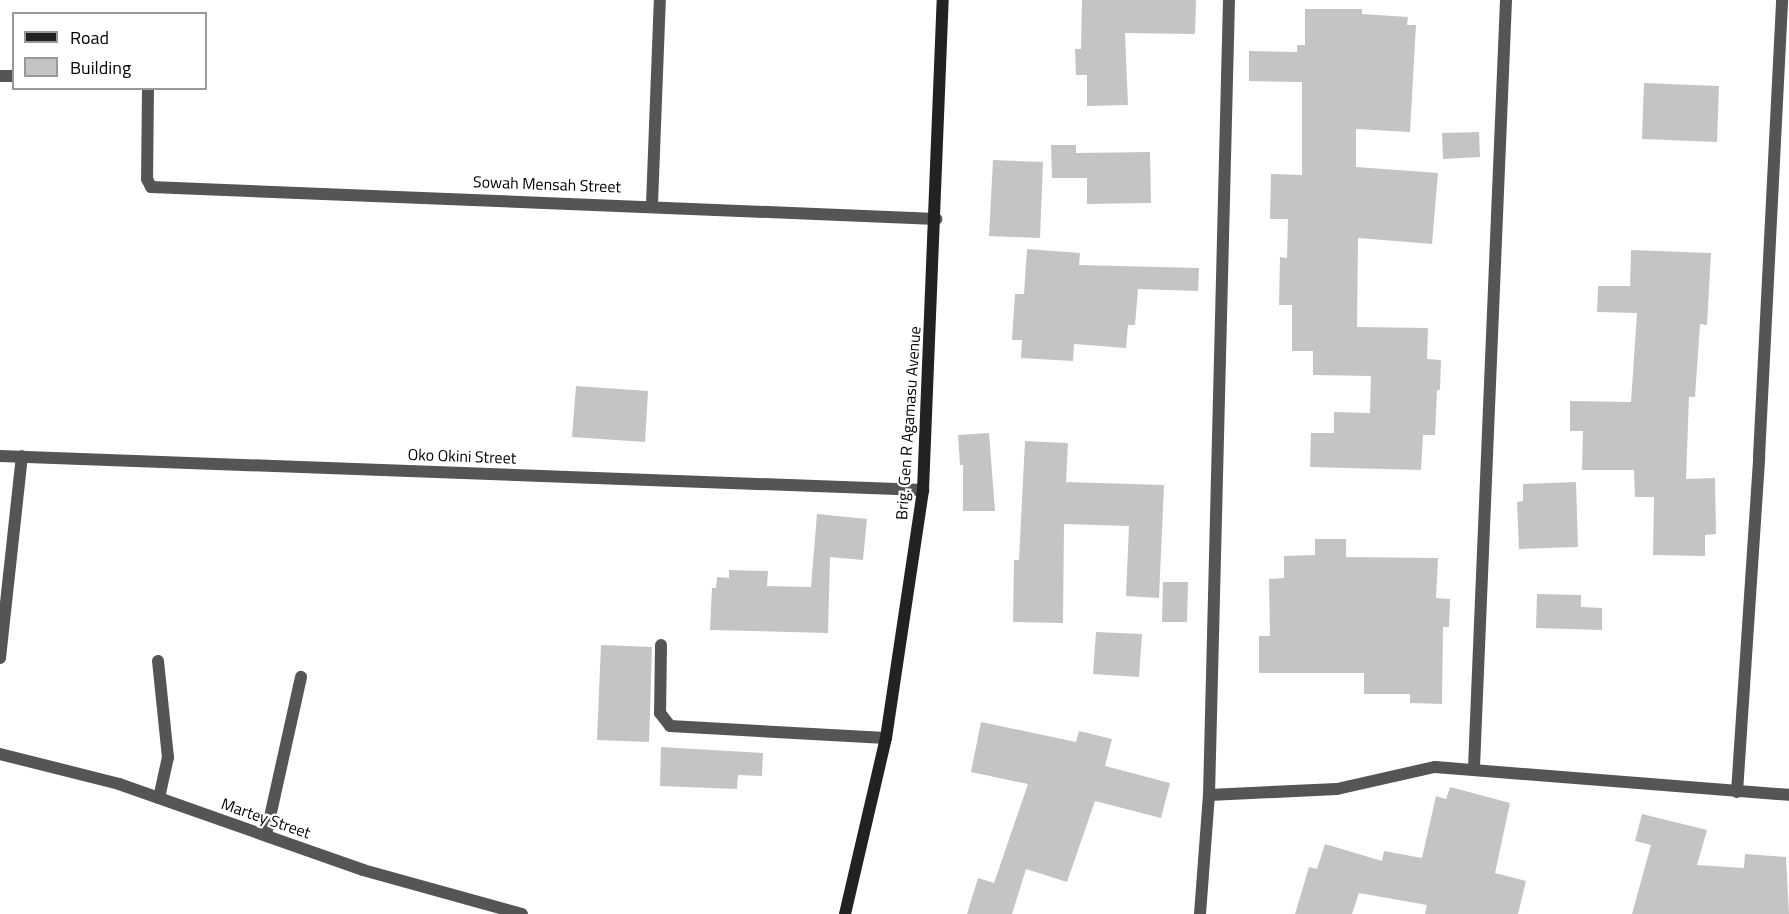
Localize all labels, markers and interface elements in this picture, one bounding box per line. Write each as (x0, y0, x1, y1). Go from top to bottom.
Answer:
legend (12, 12, 207, 90)
text: Road (70, 24, 109, 51)
text: Building (70, 54, 131, 81)
street label: Sowah Mensah Street (473, 172, 621, 196)
street label: Brig. Gen R Agamasu Avenue (892, 326, 924, 520)
street label: Oko Okini Street (407, 445, 517, 467)
street label: Martey Street (219, 794, 313, 842)

